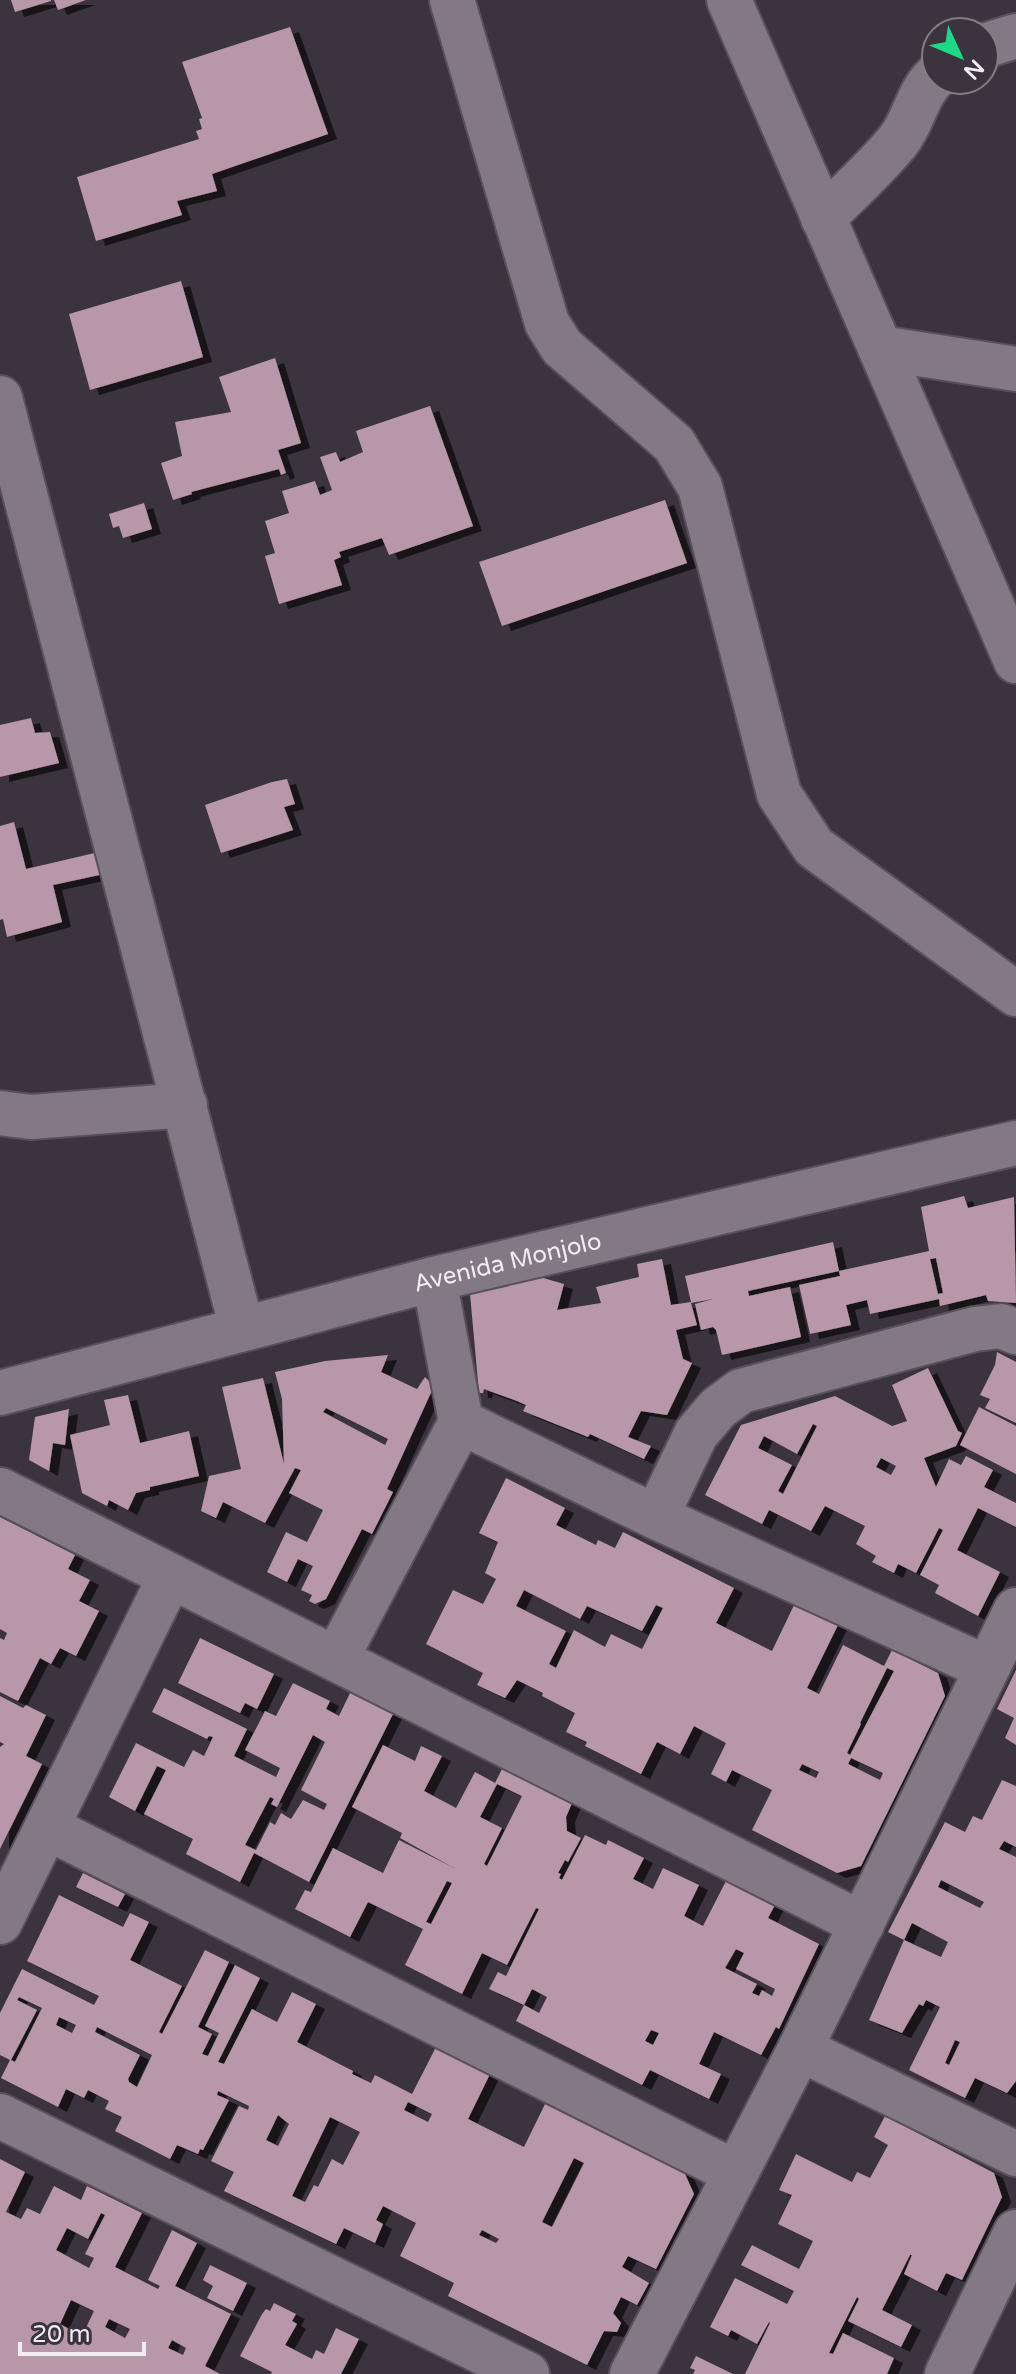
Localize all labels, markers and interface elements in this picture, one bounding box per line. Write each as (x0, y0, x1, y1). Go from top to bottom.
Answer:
north arrow (920, 16, 1000, 96)
text: N (958, 54, 989, 85)
street label: Avenida Monjolo (410, 1226, 604, 1298)
scale bar (20, 2306, 144, 2356)
text: 20 m (32, 2320, 90, 2349)

